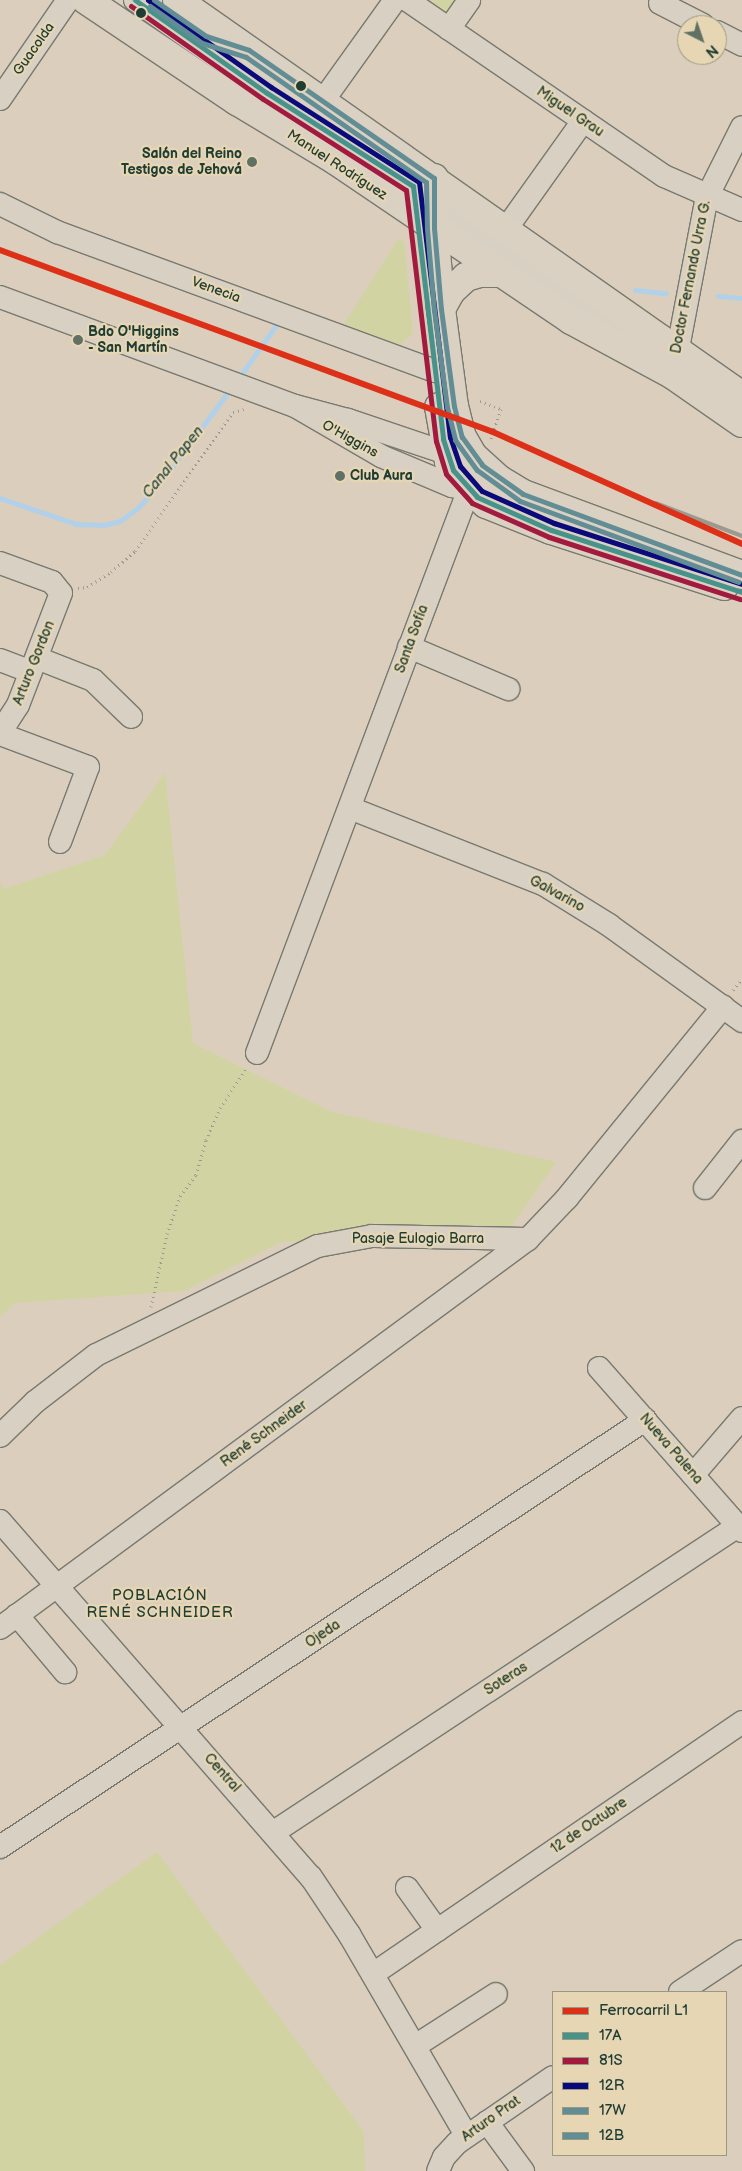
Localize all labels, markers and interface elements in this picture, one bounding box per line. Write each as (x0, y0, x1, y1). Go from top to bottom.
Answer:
unlabelled marker (136, 8, 146, 18)
north arrow (677, 15, 727, 65)
street label: Guacolda (10, 19, 58, 79)
text: N (702, 41, 721, 61)
unlabelled marker (296, 81, 306, 91)
street label: Miguel Grau (533, 83, 607, 141)
street label: Manuel Rodríguez (284, 126, 390, 204)
place label: Salón del Reino Testigos de Jehová (121, 146, 242, 178)
marker: Salón del Reino Testigos de Jehová (246, 156, 258, 168)
street label: Doctor Fernando Urra G. (668, 199, 714, 355)
street label: Venecia (189, 273, 243, 307)
place label: Bdo O'Higgins - San Martín (88, 324, 179, 357)
marker: Bdo O'Higgins - San Martín (72, 334, 84, 346)
street label: O'Higgins (319, 417, 381, 461)
water label: Canal Papen (139, 422, 207, 502)
place label: Club Aura (350, 468, 413, 484)
marker: Club Aura (334, 470, 346, 482)
street label: Santa Sofía (392, 602, 432, 676)
street label: Arturo Gordon (9, 618, 59, 708)
street label: Galvarino (527, 872, 587, 916)
street label: Pasaje Eulogio Barra (352, 1231, 484, 1247)
street label: René Schneider (217, 1397, 311, 1471)
street label: Nueva Palena (636, 1410, 706, 1488)
district label: POBLACIÓN RENÉ SCHNEIDER (85, 1586, 235, 1621)
street label: Ojeda (302, 1616, 344, 1652)
street label: Soteras (481, 1659, 531, 1699)
street label: Central (200, 1750, 244, 1796)
street label: 12 de Octubre (548, 1794, 630, 1858)
legend (552, 1991, 727, 2156)
text: Ferrocarril L1 (599, 2001, 688, 2020)
text: 17A (599, 2026, 621, 2045)
text: 81S (599, 2051, 623, 2070)
text: 12R (599, 2076, 624, 2095)
street label: Arturo Prat (458, 2093, 524, 2145)
text: 17W (599, 2101, 626, 2120)
text: 12B (599, 2126, 624, 2145)

